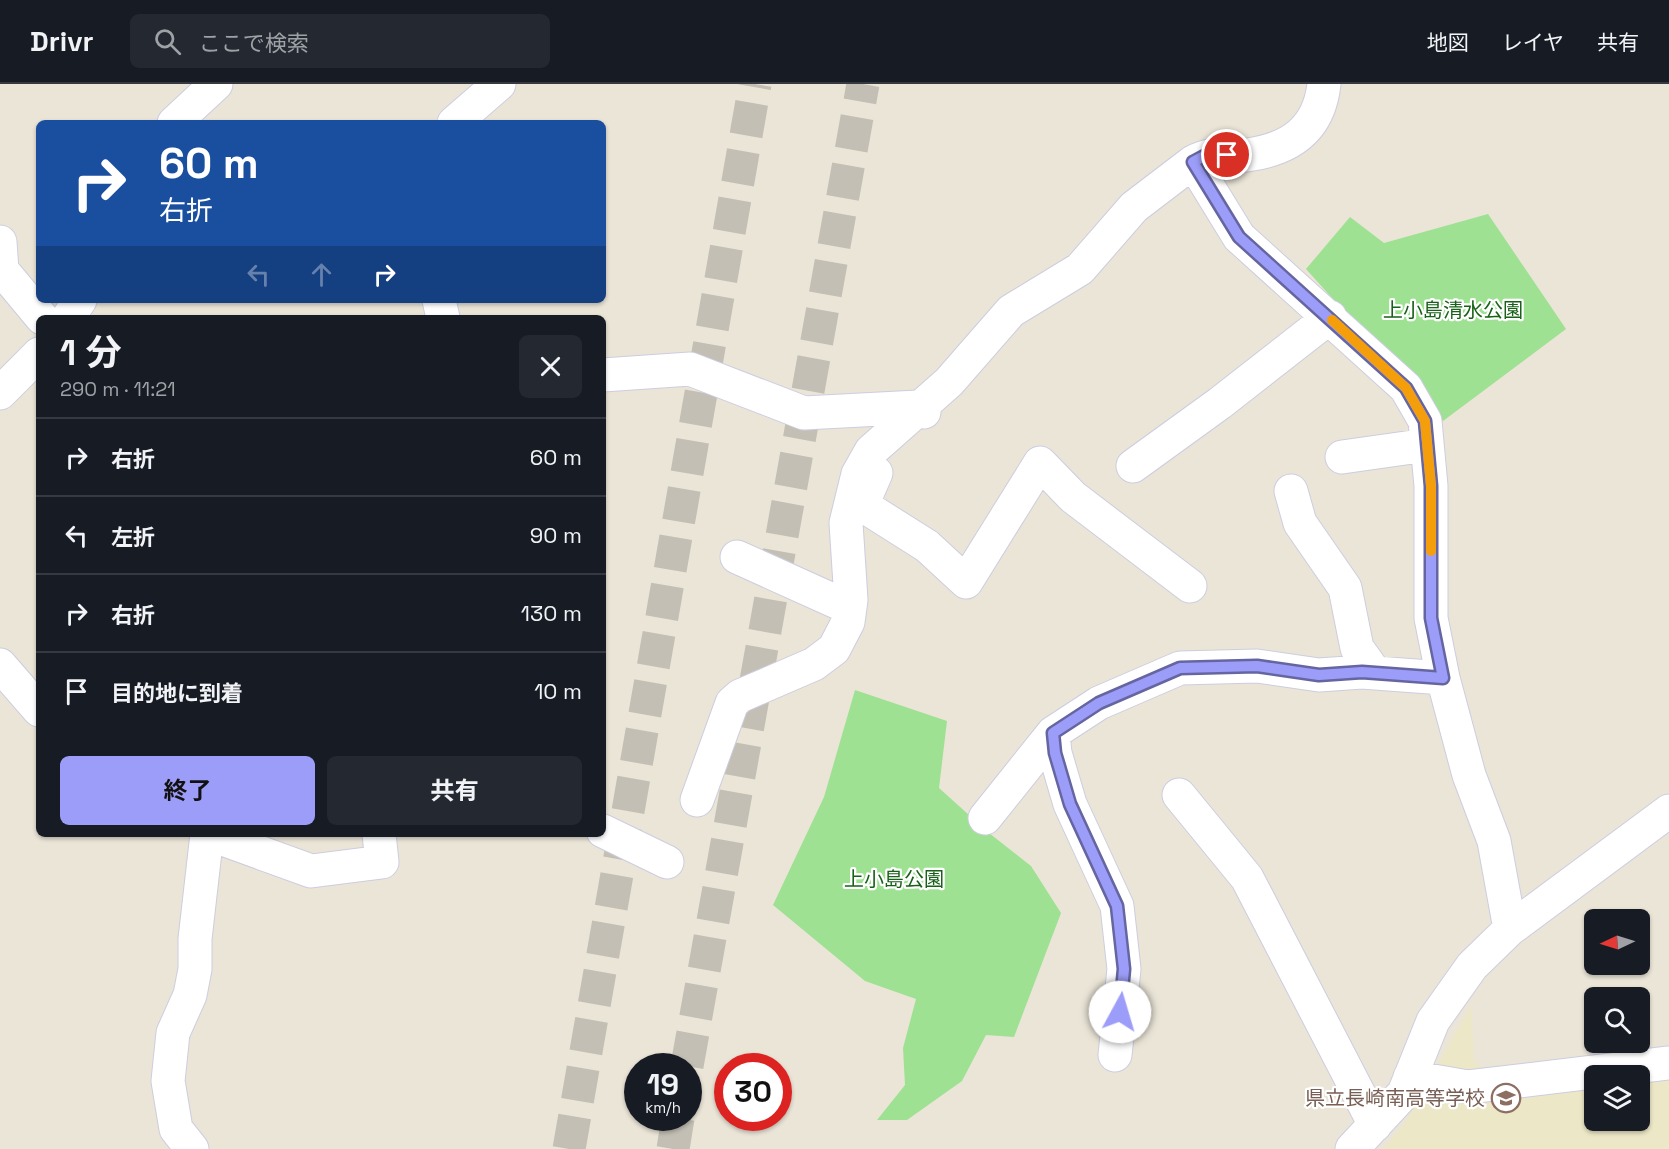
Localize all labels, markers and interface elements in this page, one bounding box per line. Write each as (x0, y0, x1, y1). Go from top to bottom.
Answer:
search box (130, 14, 550, 68)
text: Drivr (30, 23, 94, 59)
icon: search (151, 25, 184, 58)
text: ここで検索 (199, 29, 309, 57)
text: 地図 (1427, 29, 1469, 56)
text: レイヤ (1502, 29, 1564, 56)
text: 共有 (1597, 29, 1639, 56)
pin (1201, 129, 1252, 180)
text: 60 m (159, 137, 259, 190)
icon: arrive (1210, 138, 1243, 171)
icon: right (60, 144, 138, 222)
text: 右折 (159, 193, 213, 228)
icon: left (242, 258, 275, 291)
icon: ahead (305, 258, 338, 291)
icon: right (368, 258, 401, 291)
park label: 上小島清水公園 (1383, 297, 1523, 323)
text: 1 分 (60, 330, 121, 376)
button: close (519, 335, 582, 398)
text: 290 m · 11:21 (60, 376, 176, 402)
icon: right (60, 441, 93, 474)
text: 60 m (530, 443, 582, 471)
text: 右折 (111, 445, 155, 473)
icon: left (60, 519, 93, 552)
text: 90 m (530, 521, 582, 549)
text: 左折 (111, 523, 155, 551)
icon: right (60, 597, 93, 630)
text: 130 m (521, 599, 582, 627)
text: 右折 (111, 601, 155, 629)
icon: arrive (60, 675, 93, 708)
text: 10 m (534, 677, 582, 705)
text: 目的地に到着 (111, 679, 243, 707)
button: 終了 (60, 756, 315, 825)
button: 共有 (327, 756, 582, 825)
park label: 上小島公園 (844, 866, 944, 892)
north arrow (1584, 909, 1650, 975)
map controls (1584, 909, 1650, 1131)
position arrow (1088, 980, 1152, 1044)
button: search (1584, 987, 1650, 1053)
speed limit sign: 30 (714, 1053, 792, 1131)
text: 19 (647, 1065, 679, 1104)
button: layers (1584, 1065, 1650, 1131)
school or university icon: 県立長崎南高等学校 (1490, 1082, 1522, 1114)
place label: 県立長崎南高等学校 (1305, 1085, 1485, 1111)
text: km/h (645, 1098, 681, 1117)

